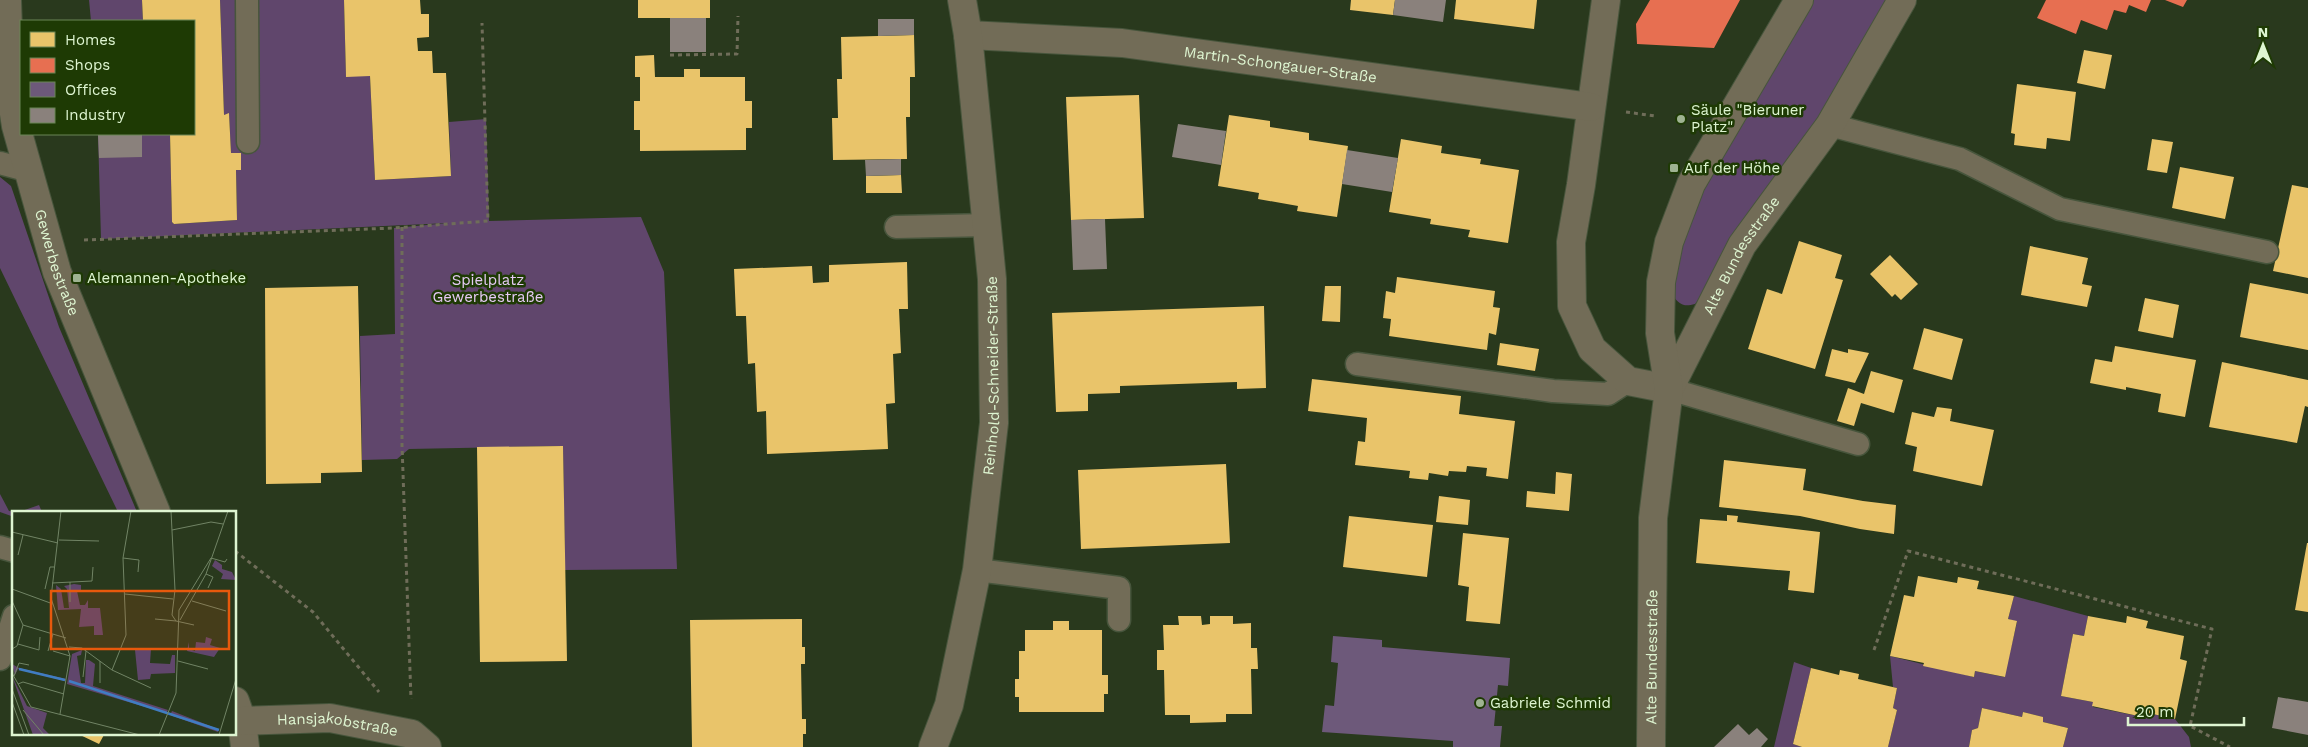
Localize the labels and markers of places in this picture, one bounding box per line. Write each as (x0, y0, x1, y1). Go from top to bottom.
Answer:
place label: Säule "Bieruner Platz" (1691, 101, 1805, 136)
marker: Säule "Bieruner Platz" (1675, 113, 1687, 125)
place label: Auf der Höhe (1684, 159, 1780, 177)
marker: Auf der Höhe (1668, 162, 1680, 174)
place label: Alemannen-Apotheke (87, 269, 246, 287)
marker: Alemannen-Apotheke (71, 272, 83, 284)
place label: Gabriele Schmid (1490, 694, 1611, 712)
marker: Gabriele Schmid (1474, 697, 1486, 709)

